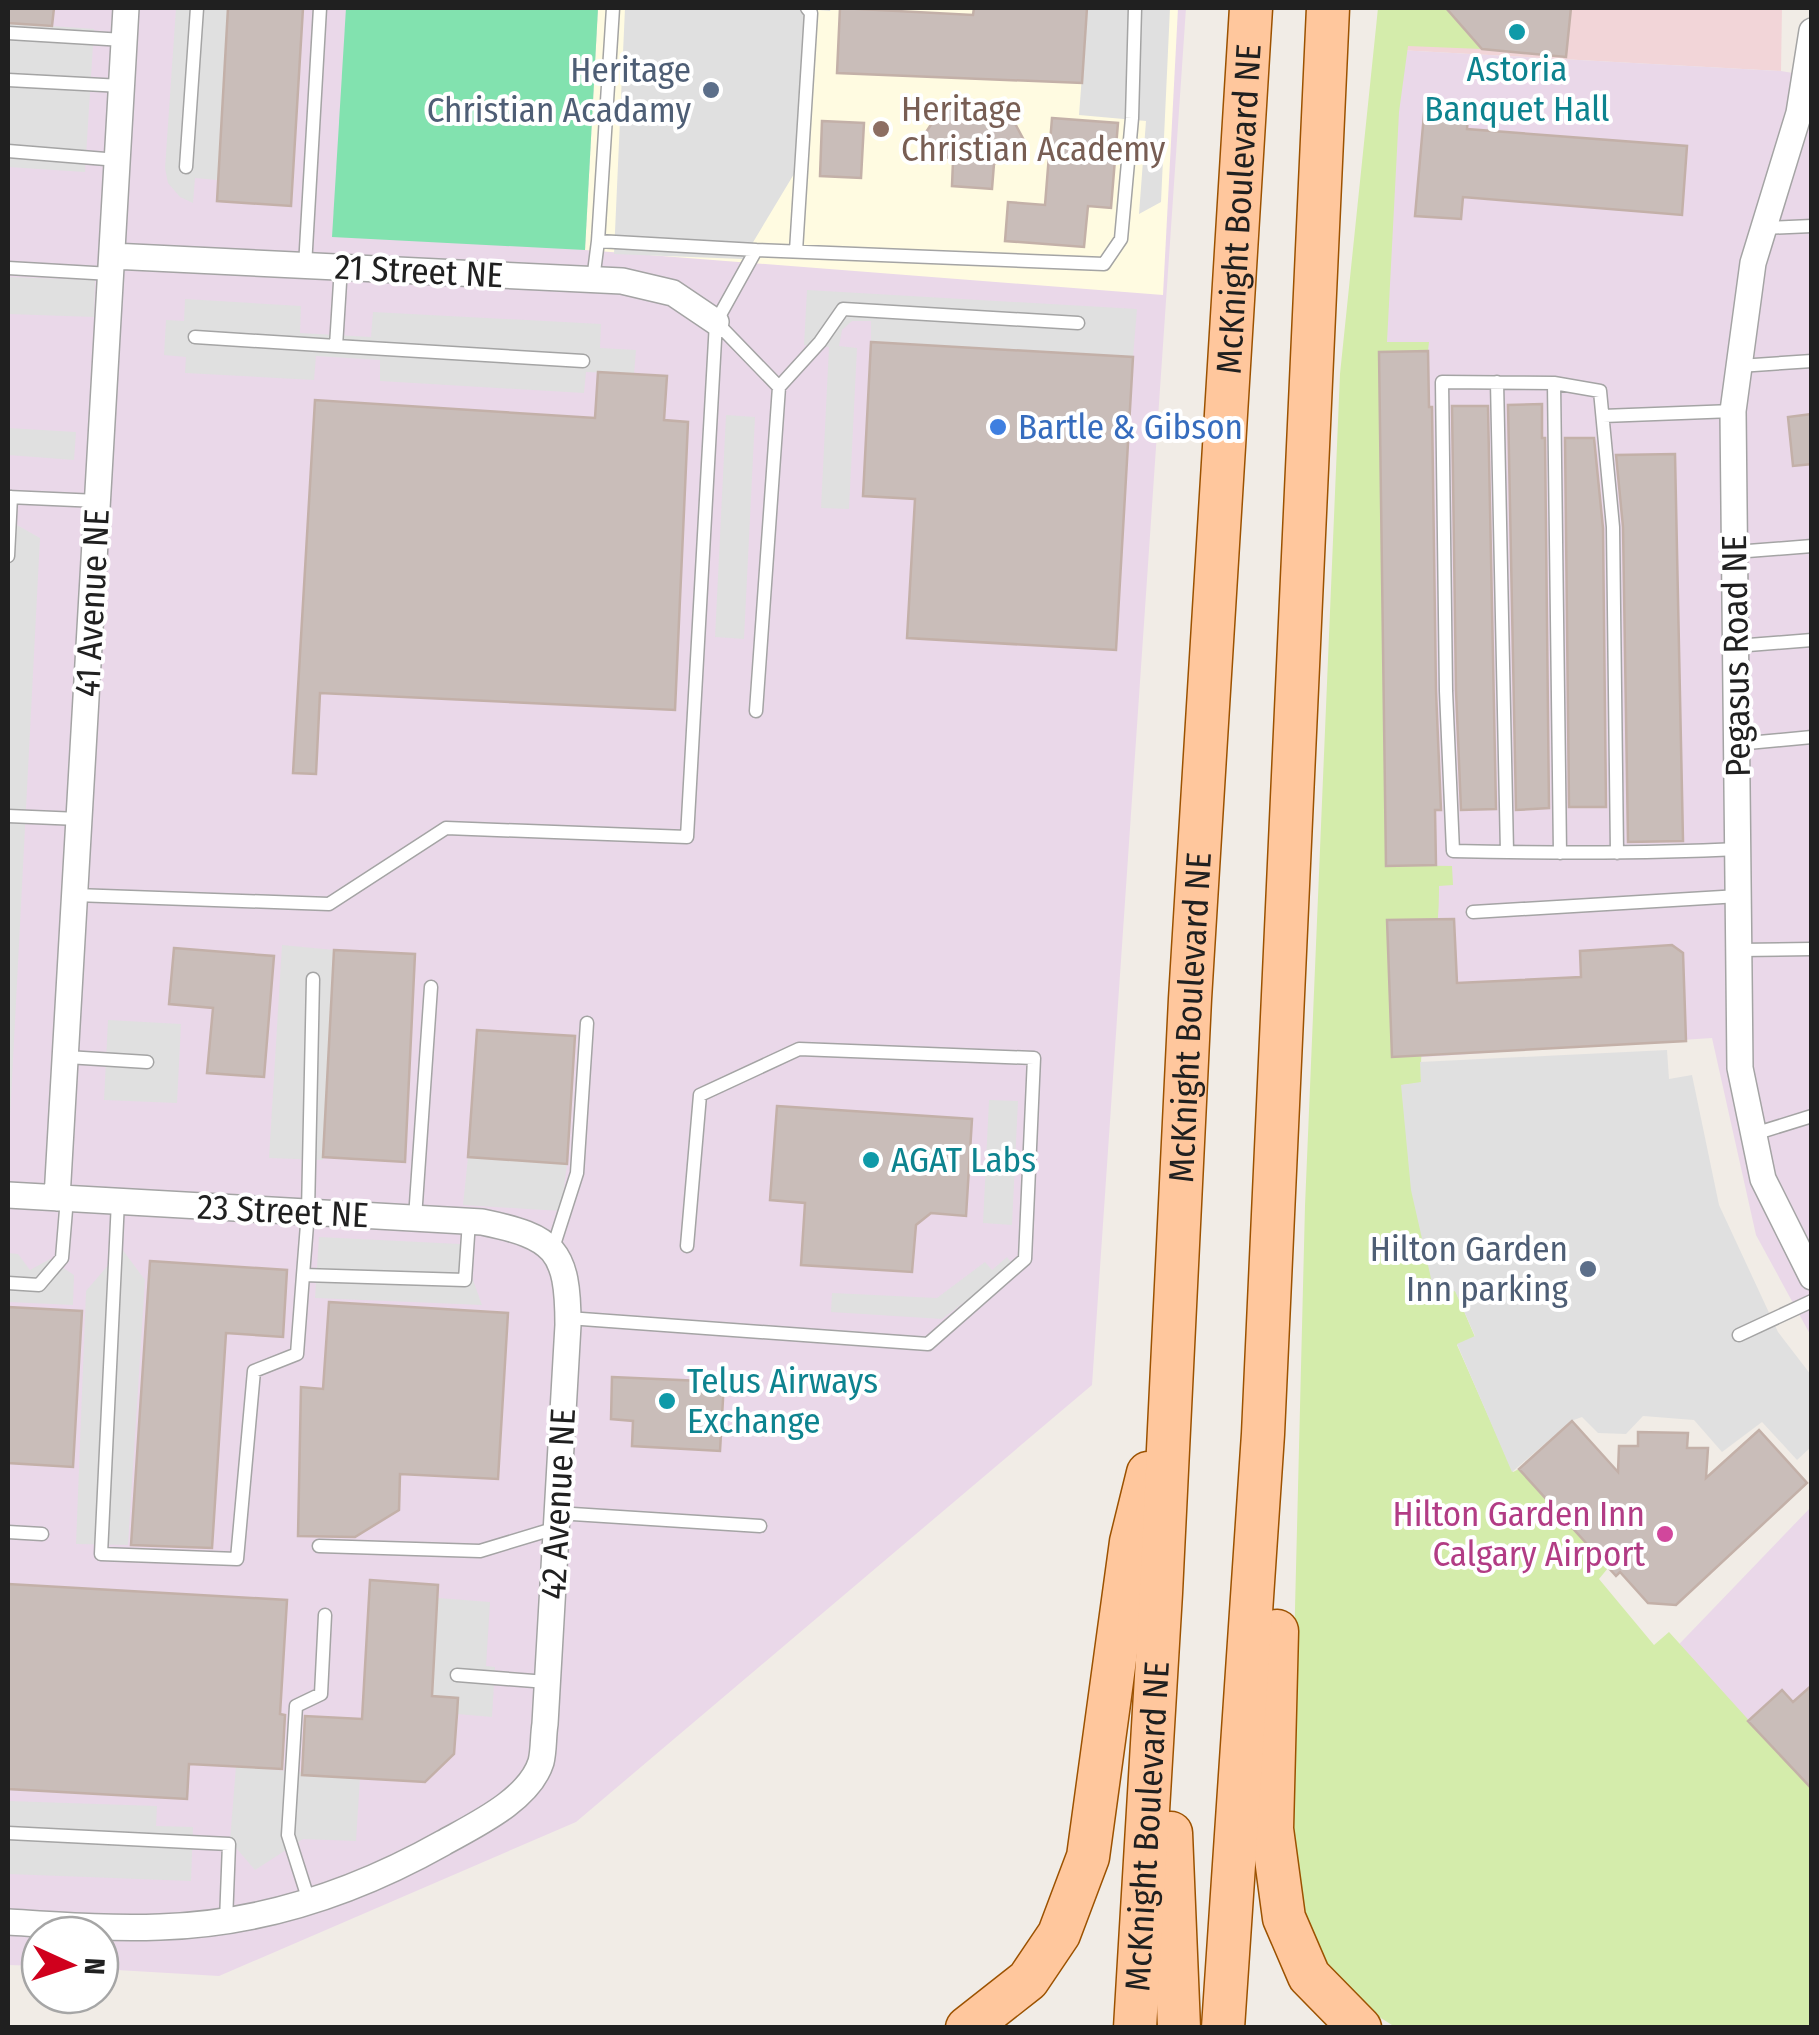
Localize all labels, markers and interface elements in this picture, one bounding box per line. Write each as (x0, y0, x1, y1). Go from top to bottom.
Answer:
marker: Astoria Banquet Hall (1506, 21, 1528, 43)
street label: McKnight Boulevard NE (1208, 43, 1270, 375)
place label: Astoria Banquet Hall (1424, 48, 1610, 130)
place label: Heritage Christian Acadamy (427, 49, 691, 131)
marker: Heritage Christian Acadamy (700, 79, 722, 101)
place label: Heritage Christian Academy (901, 88, 1166, 170)
marker: Heritage Christian Academy (870, 118, 892, 140)
street label: 21 Street NE (334, 246, 504, 296)
place label: Bartle & Gibson (1018, 406, 1243, 448)
marker: Bartle & Gibson (987, 416, 1009, 438)
street label: 41 Avenue NE (66, 508, 118, 698)
street label: Pegasus Road NE (1713, 535, 1759, 777)
street label: McKnight Boulevard NE (1160, 851, 1220, 1184)
place label: AGAT Labs (891, 1139, 1036, 1181)
marker: AGAT Labs (860, 1149, 882, 1171)
street label: 23 Street NE (196, 1186, 370, 1236)
place label: Hilton Garden Inn parking (1370, 1228, 1569, 1310)
marker: Hilton Garden Inn parking (1577, 1258, 1599, 1280)
place label: Telus Airways Exchange (687, 1360, 878, 1442)
marker: Telus Airways Exchange (656, 1390, 678, 1412)
street label: 42 Avenue NE (532, 1407, 584, 1601)
place label: Hilton Garden Inn Calgary Airport (1393, 1493, 1646, 1575)
marker: Hilton Garden Inn Calgary Airport (1654, 1523, 1676, 1545)
street label: McKnight Boulevard NE (1116, 1660, 1178, 1993)
north arrow (20, 1915, 120, 2015)
text: N (78, 1957, 111, 1976)

